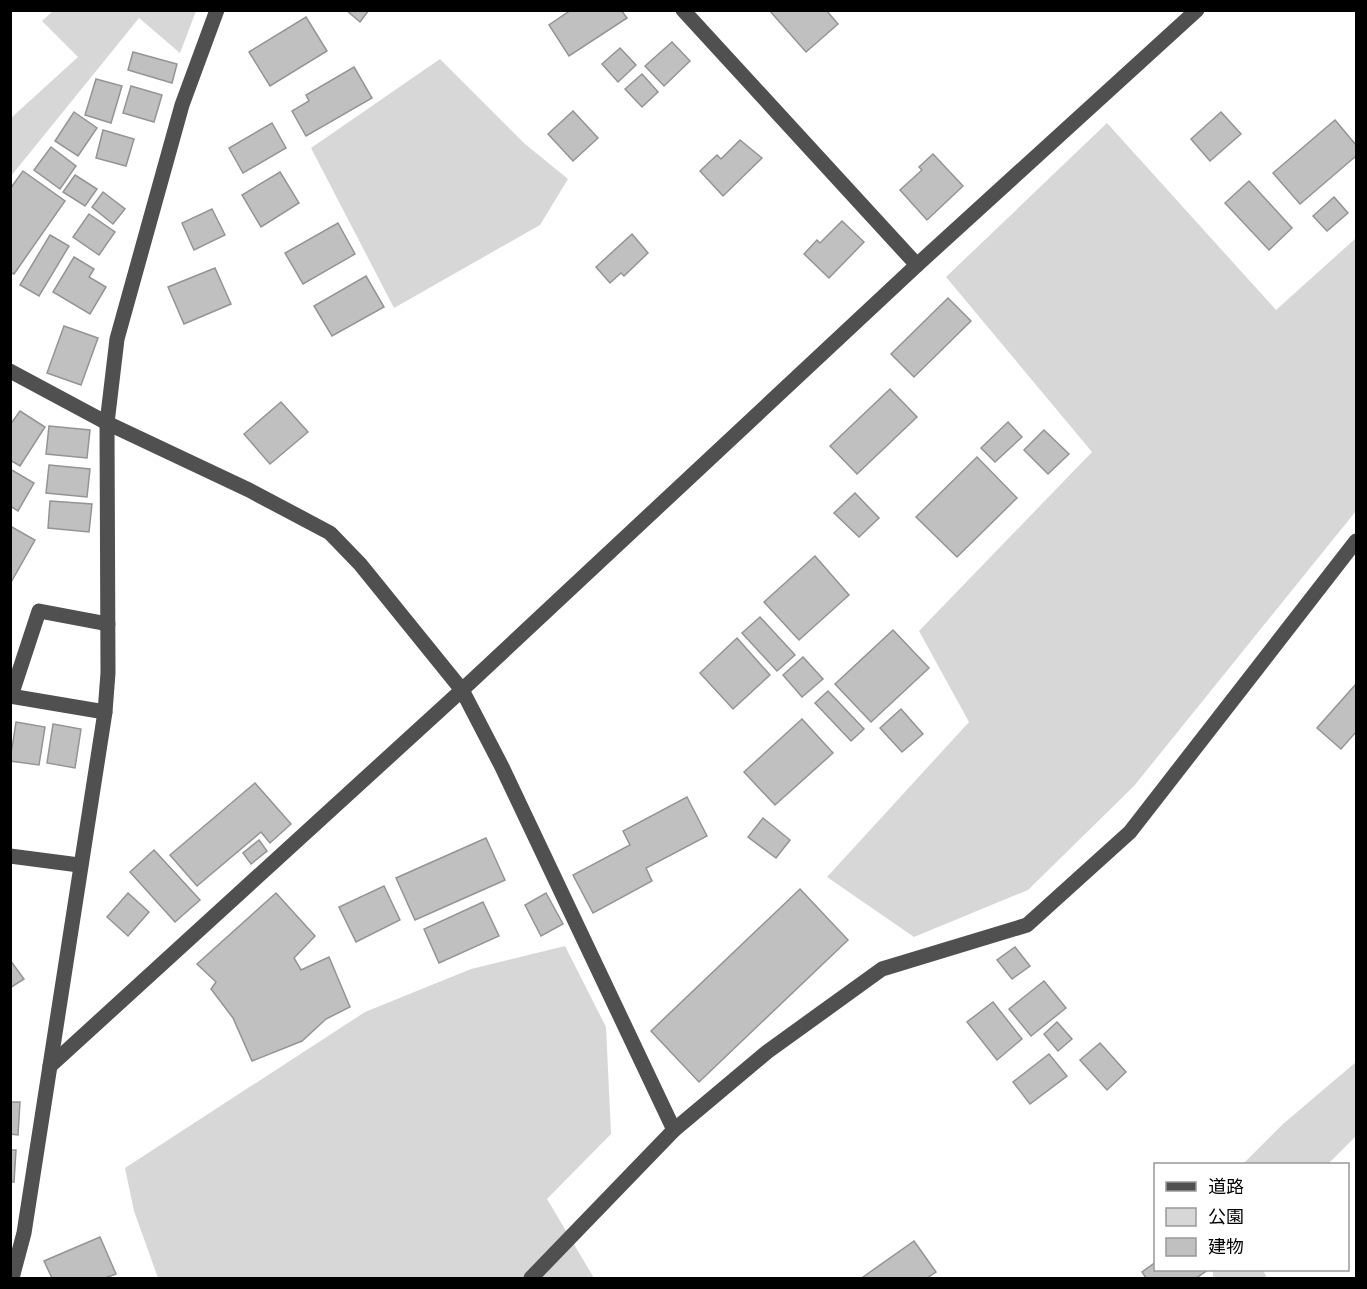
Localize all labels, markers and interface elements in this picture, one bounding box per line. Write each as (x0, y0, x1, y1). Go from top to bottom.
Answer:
legend (1154, 1163, 1349, 1271)
text: 道路 (1208, 1175, 1244, 1198)
text: 公園 (1208, 1205, 1244, 1228)
text: 建物 (1208, 1235, 1244, 1258)

